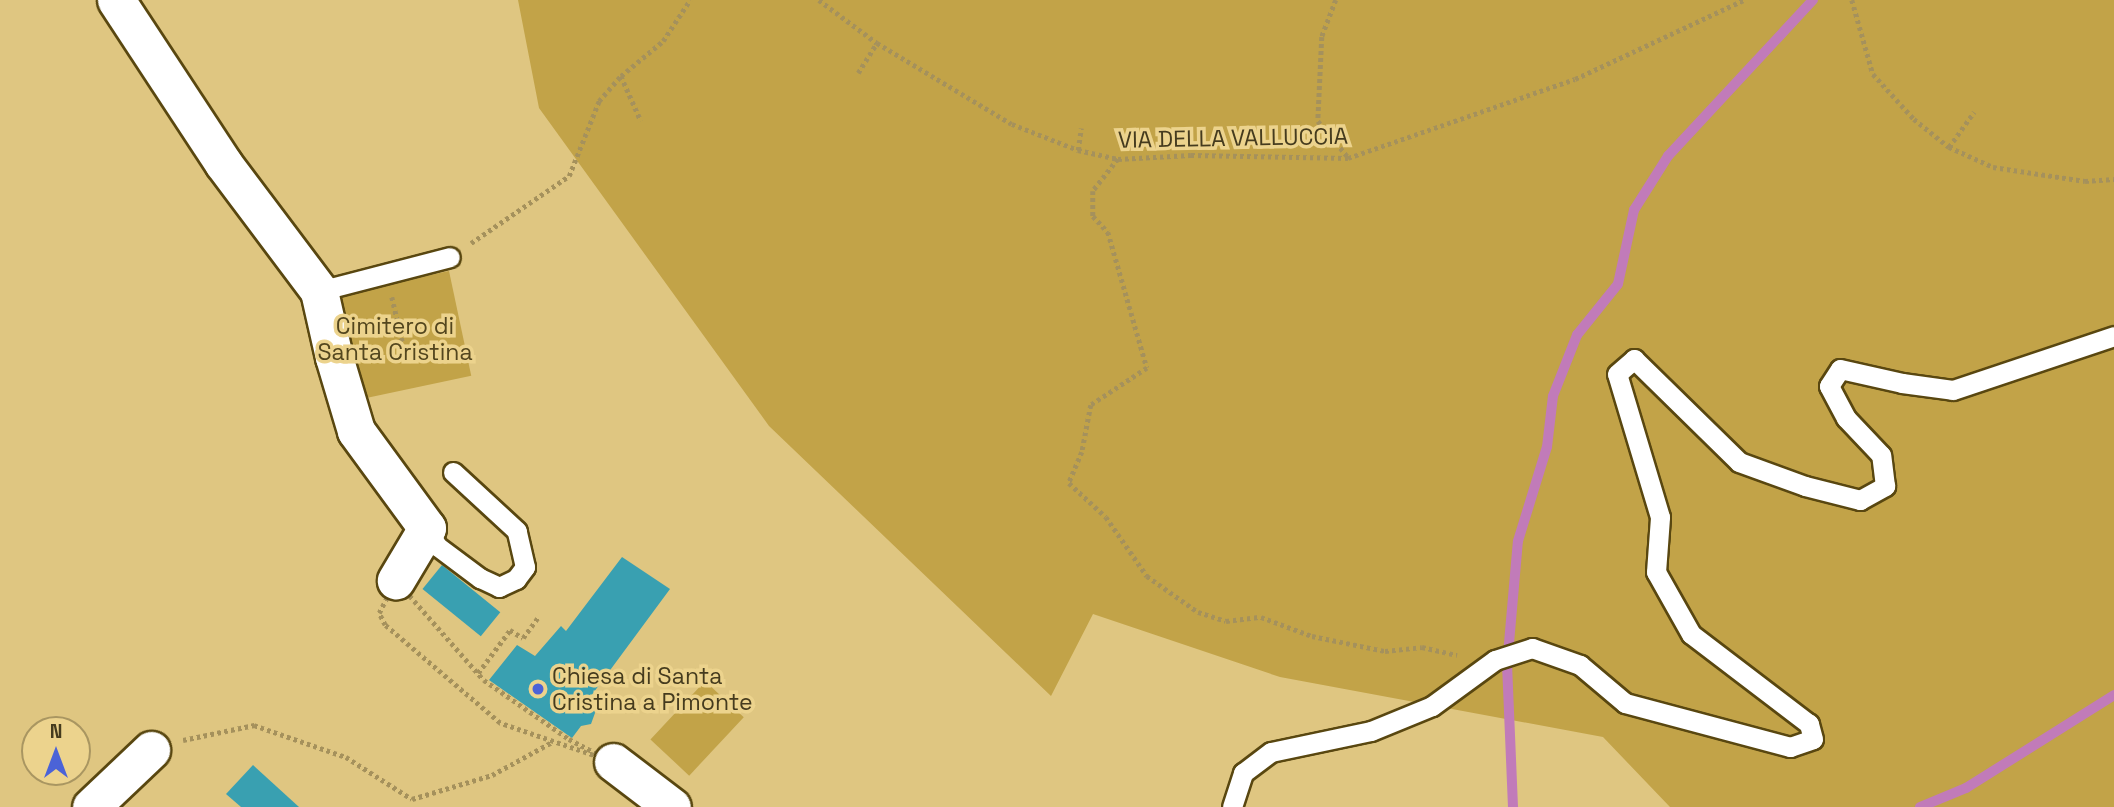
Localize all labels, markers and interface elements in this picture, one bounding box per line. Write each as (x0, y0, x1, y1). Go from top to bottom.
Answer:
street label: VIA DELLA VALLUCCIA (1117, 122, 1349, 154)
park label: Cimitero di Santa Cristina (317, 312, 473, 366)
place label: Chiesa di Santa Cristina a Pimonte (552, 662, 753, 716)
marker: Chiesa di Santa Cristina a Pimonte (530, 681, 546, 697)
north arrow (21, 716, 91, 786)
text: N (50, 719, 62, 744)

